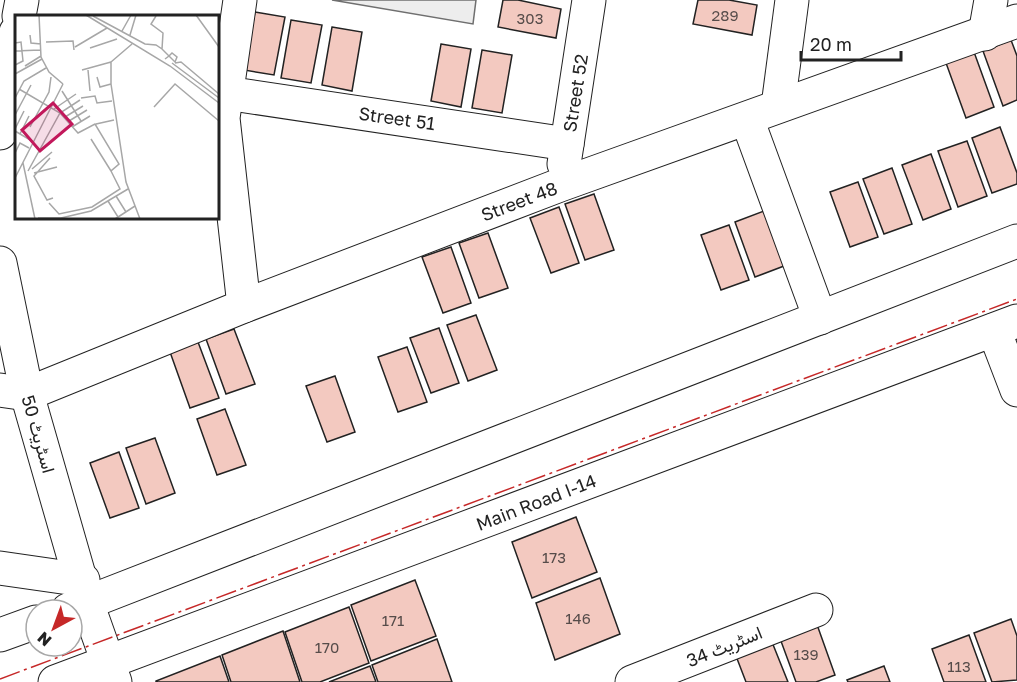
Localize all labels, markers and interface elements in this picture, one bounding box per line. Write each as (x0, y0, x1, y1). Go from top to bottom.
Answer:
house number: 289 (712, 6, 738, 24)
house number: 303 (517, 9, 543, 27)
inset map (15, 15, 219, 219)
scale bar (801, 24, 902, 62)
text: 20 m (810, 33, 852, 55)
street label: Street 52 (558, 52, 592, 134)
street label: Street 51 (357, 102, 437, 134)
street label: Street 48 (478, 176, 560, 226)
street label: اسٹریٹ 50 (16, 393, 61, 476)
street label: Main Road I-14 (473, 469, 599, 535)
house number: 173 (542, 548, 566, 566)
north arrow (24, 598, 84, 658)
house number: 146 (565, 609, 591, 627)
house number: 171 (382, 611, 404, 629)
street label: اسٹریٹ 34 (683, 621, 765, 672)
text: N (33, 628, 55, 651)
house number: 170 (315, 638, 339, 656)
house number: 139 (793, 645, 819, 663)
house number: 113 (947, 657, 971, 675)

